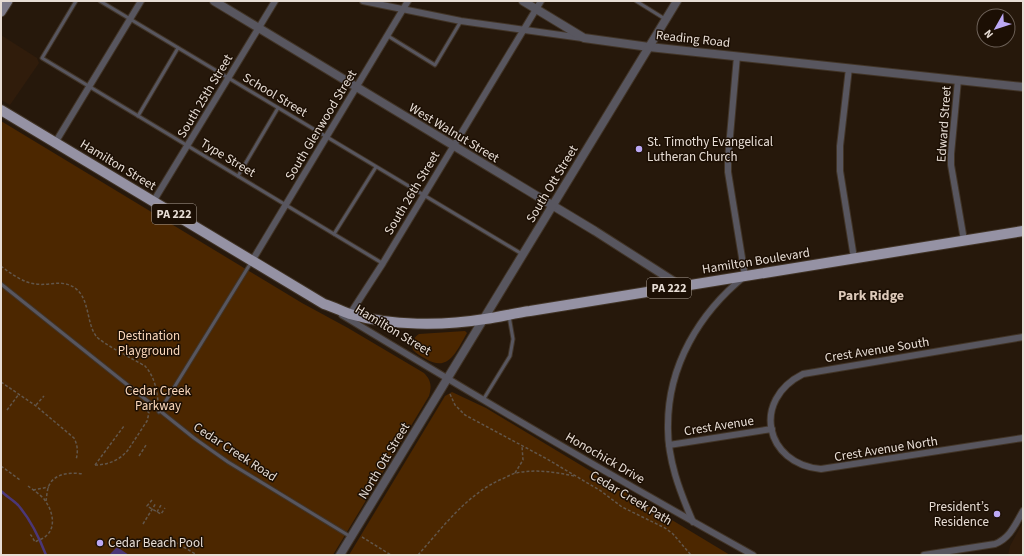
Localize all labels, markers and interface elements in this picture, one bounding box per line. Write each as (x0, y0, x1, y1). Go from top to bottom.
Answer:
north arrow (976, 8, 1016, 48)
street label: Reading Road (655, 26, 731, 52)
text: N (980, 26, 997, 42)
street label: South 25th Street (173, 50, 237, 141)
street label: South Glenwood Street (281, 66, 361, 184)
street label: School Street (239, 69, 311, 122)
street label: Edward Street (932, 85, 956, 163)
street label: West Walnut Street (405, 99, 503, 167)
place label: St. Timothy Evangelical Lutheran Church (647, 133, 773, 166)
street label: Type Street (197, 134, 259, 182)
street label: Hamilton Street (77, 135, 160, 195)
street label: South Ott Street (522, 141, 583, 226)
marker: St. Timothy Evangelical Lutheran Church (634, 144, 644, 154)
street label: South 26th Street (380, 147, 444, 238)
road number: PA 222 (152, 204, 196, 224)
street label: Hamilton Boulevard (701, 244, 811, 278)
road number: PA 222 (647, 278, 691, 298)
district label: Park Ridge (838, 286, 904, 306)
street label: Hamilton Street (352, 300, 435, 360)
park label: Destination Playground (118, 327, 180, 360)
street label: Crest Avenue South (823, 333, 931, 367)
park label: Cedar Creek Parkway (125, 382, 192, 415)
street label: Crest Avenue (683, 412, 755, 440)
street label: Cedar Creek Road (190, 418, 280, 486)
street label: North Ott Street (354, 419, 414, 503)
street label: Honochick Drive (562, 428, 648, 488)
street label: Crest Avenue North (833, 432, 939, 466)
street label: Cedar Creek Path (586, 466, 676, 530)
place label: President’s Residence (929, 498, 990, 531)
marker: President’s Residence (992, 509, 1002, 519)
place label: Cedar Beach Pool (108, 534, 203, 552)
marker: Cedar Beach Pool (95, 538, 105, 548)

